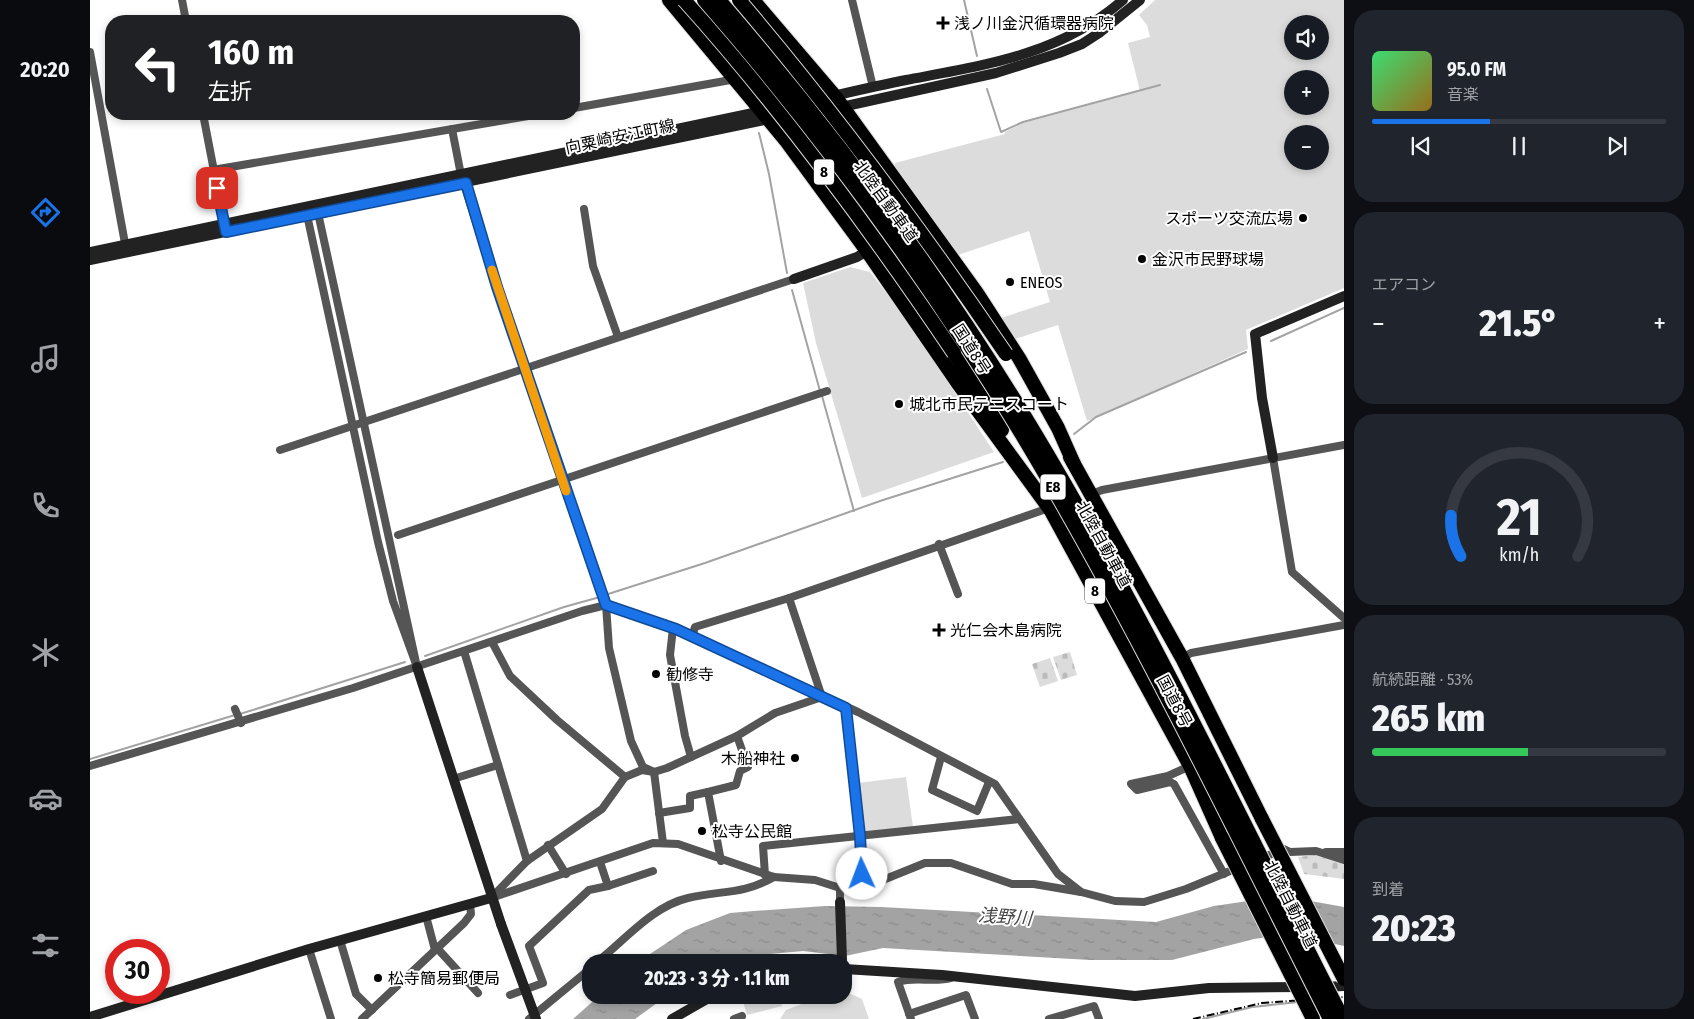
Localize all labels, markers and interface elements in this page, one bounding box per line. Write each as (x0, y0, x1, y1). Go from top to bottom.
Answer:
place label: 浅ノ川金沢循環器病院 (954, 14, 1114, 33)
map controls (1284, 15, 1329, 170)
button: sound (1284, 15, 1329, 60)
marker: 浅ノ川金沢循環器病院 (936, 16, 950, 30)
text: 160 m (208, 31, 294, 73)
icon: left (125, 35, 190, 100)
text: 20:20 (20, 56, 70, 83)
text: 95.0 FM (1447, 58, 1506, 81)
button: + (1284, 70, 1329, 115)
text: 左折 (208, 78, 252, 105)
text: 音楽 (1447, 85, 1479, 104)
street label: 向粟崎安江町線 (563, 116, 677, 157)
button: − (1284, 125, 1329, 170)
icon: previous (1407, 132, 1435, 160)
icon: pause (1505, 132, 1533, 160)
icon: next (1603, 132, 1631, 160)
street label: 北陸自動車道 (850, 157, 921, 246)
road number: 8 (814, 160, 834, 184)
pin (196, 167, 238, 209)
icon: arrive (203, 174, 231, 202)
icon: directions (28, 195, 63, 230)
place label: スポーツ交流広場 (1165, 209, 1293, 228)
marker: スポーツ交流広場 (1297, 212, 1309, 224)
place label: 金沢市民野球場 (1152, 250, 1264, 269)
marker: 金沢市民野球場 (1136, 253, 1148, 265)
place label: ENEOS (1020, 273, 1063, 292)
text: エアコン (1372, 275, 1436, 294)
marker: ENEOS (1004, 276, 1016, 288)
text: 21.5° (1479, 300, 1559, 346)
text: − (1372, 307, 1385, 340)
text: + (1653, 307, 1666, 340)
street label: 国道8号 (948, 321, 995, 378)
icon: music (28, 341, 63, 376)
place label: 城北市民テニスコート (909, 395, 1069, 414)
marker: 城北市民テニスコート (893, 398, 905, 410)
road number: E8 (1040, 474, 1066, 500)
text: 21 (1495, 486, 1542, 549)
icon: phone (28, 488, 63, 523)
street label: 北陸自動車道 (1072, 498, 1135, 591)
text: km/h (1499, 544, 1539, 566)
road number: 8 (1085, 578, 1105, 604)
place label: 光仁会木島病院 (950, 621, 1062, 640)
marker: 光仁会木島病院 (932, 623, 946, 637)
icon: climate (28, 635, 63, 670)
place label: 勧修寺 (666, 665, 714, 684)
marker: 勧修寺 (650, 668, 662, 680)
text: 航続距離 · 53% (1372, 670, 1473, 689)
street label: 国道8号 (1153, 672, 1196, 730)
text: 265 km (1372, 695, 1485, 741)
place label: 木船神社 (721, 749, 785, 768)
marker: 木船神社 (789, 752, 801, 764)
icon: car (28, 781, 63, 816)
place label: 松寺公民館 (712, 822, 792, 841)
marker: 松寺公民館 (696, 825, 708, 837)
position arrow (835, 847, 887, 899)
street label: 北陸自動車道 (1260, 857, 1321, 951)
text: 到着 (1372, 880, 1404, 899)
water label: 浅野川 (977, 904, 1035, 930)
text: 20:23 (1372, 905, 1456, 951)
icon: filters (28, 928, 63, 963)
speed limit sign: 30 (105, 939, 170, 1004)
text: 20:23 · 3 分 · 1.1 km (645, 967, 789, 990)
place label: 松寺簡易郵便局 (388, 969, 500, 988)
marker: 松寺簡易郵便局 (372, 972, 384, 984)

